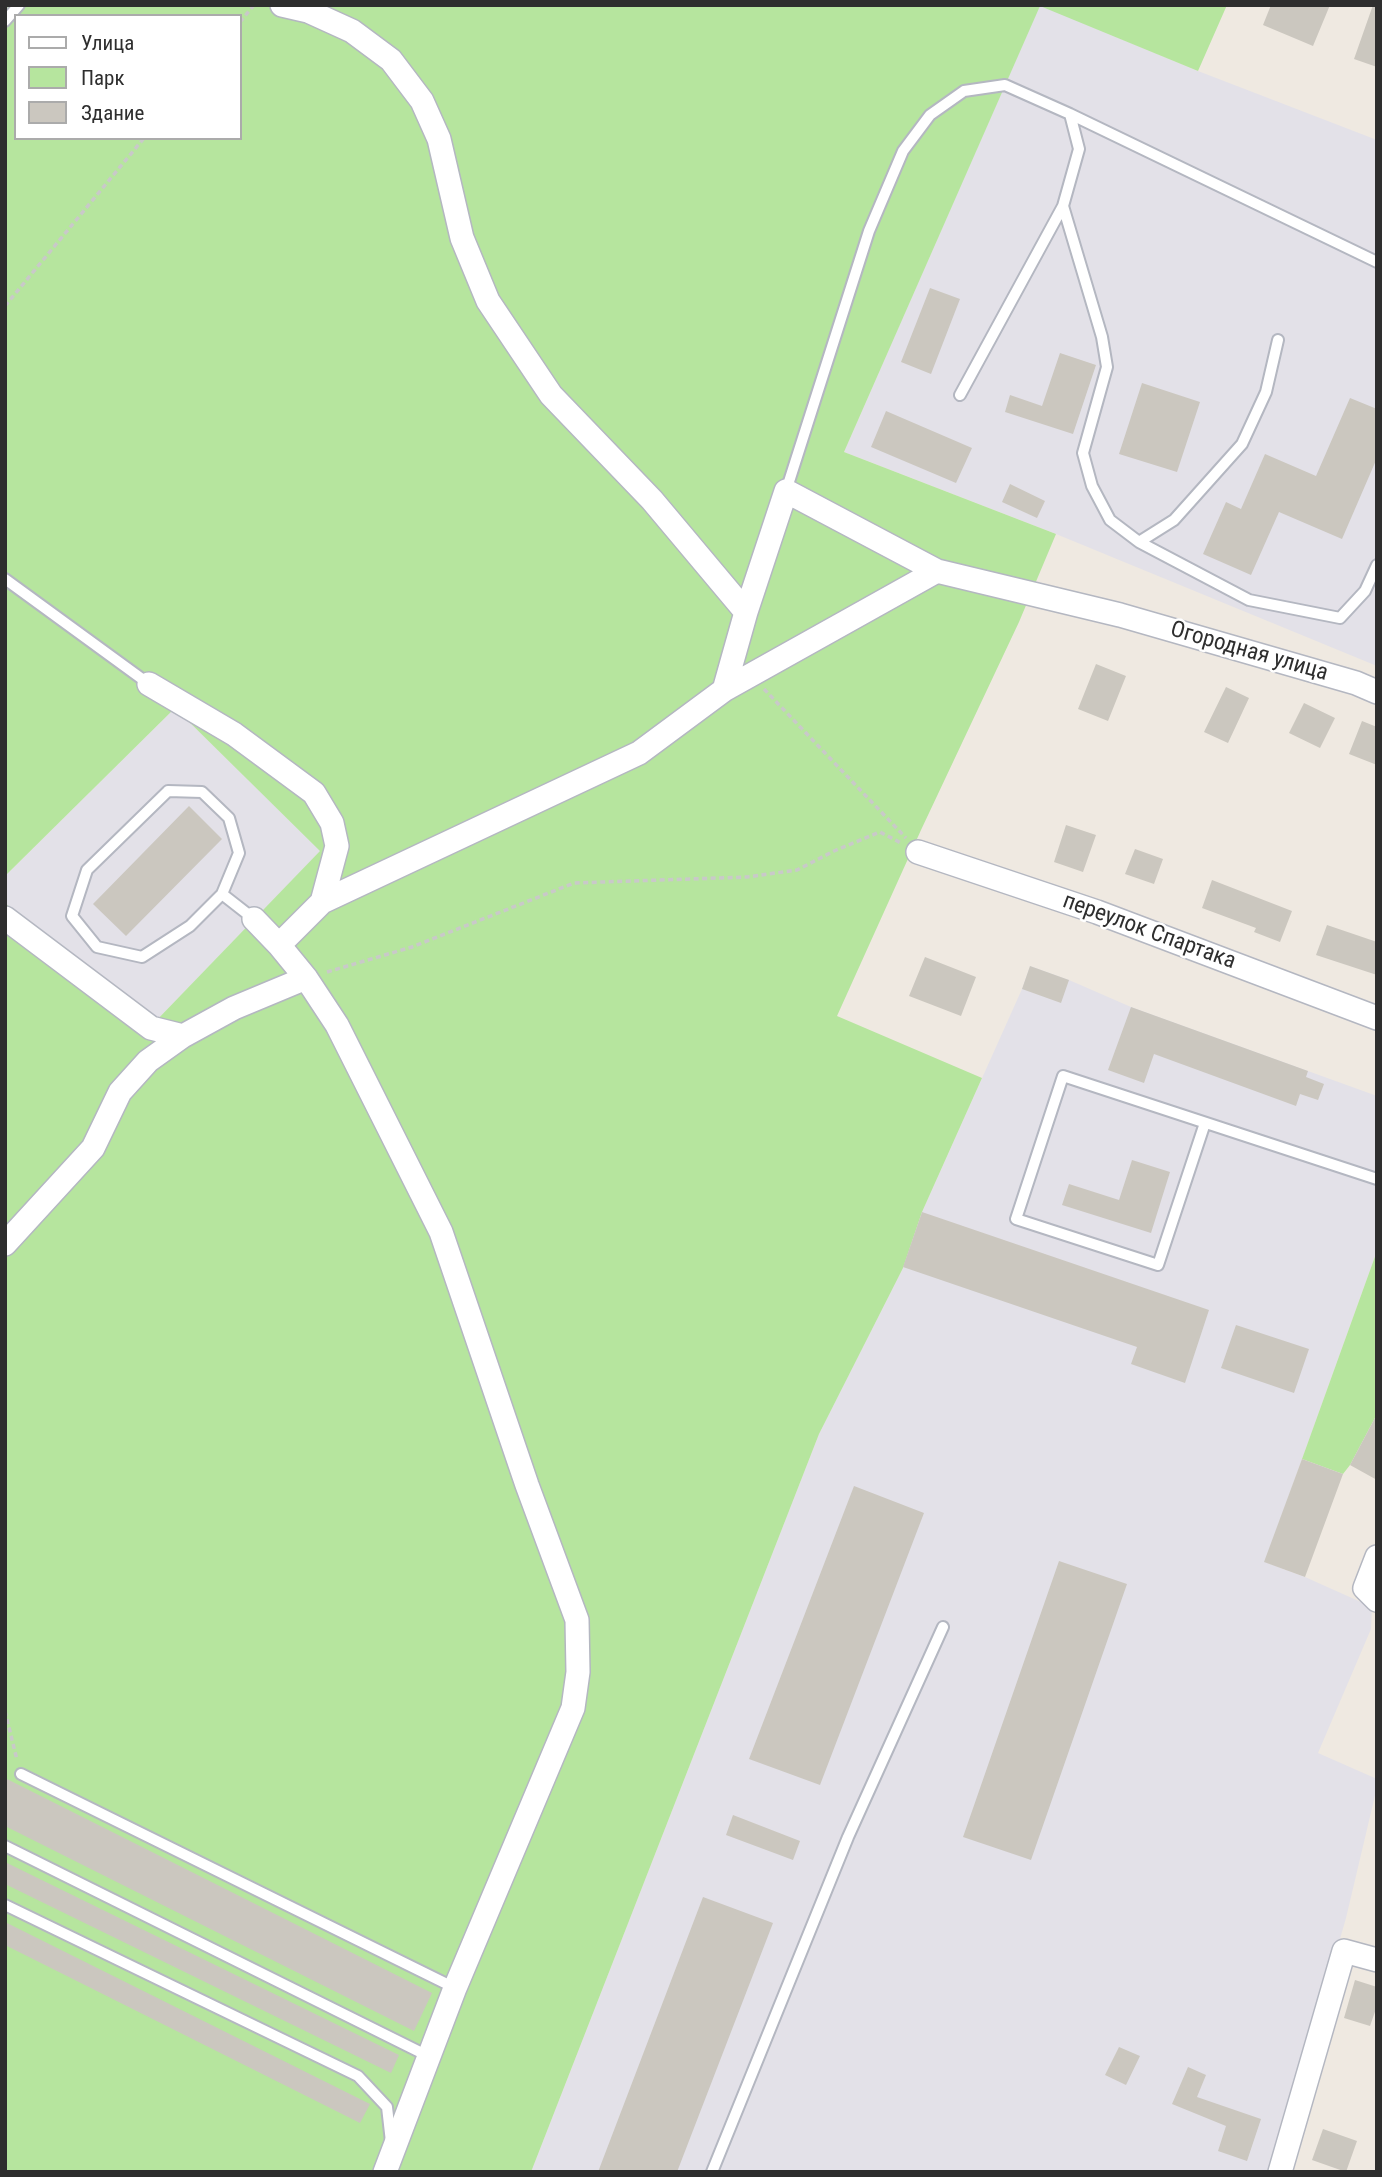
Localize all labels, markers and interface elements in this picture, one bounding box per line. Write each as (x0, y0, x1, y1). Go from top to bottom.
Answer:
legend (14, 14, 242, 140)
text: Улица (81, 31, 134, 55)
text: Парк (81, 66, 125, 90)
text: Здание (81, 101, 144, 125)
street label: Огородная улица (1167, 616, 1331, 688)
street label: переулок Спартака (1059, 888, 1239, 976)

